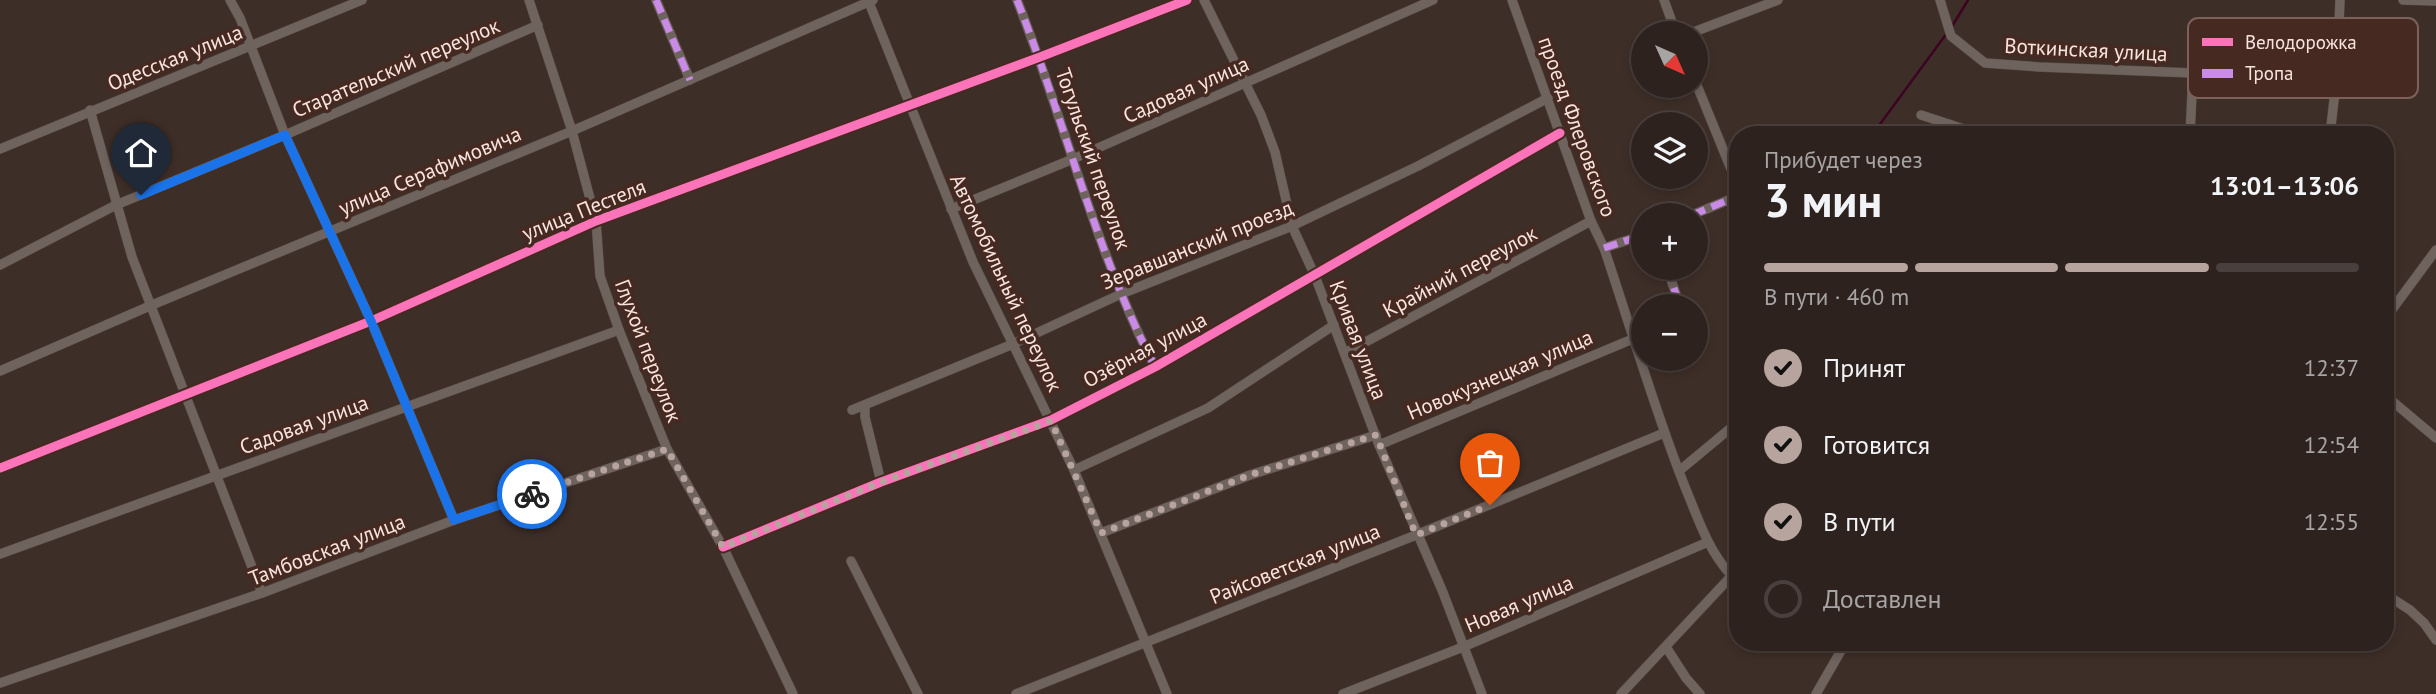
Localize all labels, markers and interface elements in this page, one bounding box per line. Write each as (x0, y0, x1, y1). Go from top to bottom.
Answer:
street label: Старательский переулок (288, 12, 503, 123)
street label: Одесская улица (103, 18, 246, 97)
legend (2188, 18, 2418, 98)
north arrow (1631, 21, 1708, 98)
map controls (1631, 21, 1708, 371)
text: Велодорожка (2245, 30, 2357, 54)
street label: Воткинская улица (2004, 32, 2168, 67)
street label: проезд Флеровского (1532, 33, 1623, 221)
street label: Садовая улица (1119, 50, 1253, 129)
text: Тропа (2245, 61, 2294, 85)
street label: Тогульский переулок (1050, 64, 1137, 253)
button: layers (1631, 112, 1708, 189)
street label: улица Серафимовича (334, 120, 525, 221)
pin (111, 123, 171, 195)
icon: home (122, 134, 160, 172)
text: Прибудет через (1764, 145, 1923, 174)
text: 13:01–13:06 (2210, 169, 2359, 202)
street label: Автомобильный переулок (944, 170, 1069, 396)
text: 3 мин (1764, 170, 1882, 230)
street label: улица Пестеля (518, 172, 650, 247)
street label: Зеравшанский проезд (1097, 194, 1297, 295)
button: + (1631, 203, 1708, 280)
street label: Крайний переулок (1378, 220, 1542, 324)
street label: Глухой переулок (609, 276, 688, 426)
street label: Кривая улица (1323, 276, 1394, 403)
text: В пути · 460 m (1764, 282, 1909, 311)
button: − (1631, 294, 1708, 371)
street label: Озёрная улица (1078, 306, 1211, 394)
street label: Новокузнецкая улица (1403, 323, 1597, 426)
icon: check (1764, 349, 1802, 387)
text: Принят (1823, 351, 1905, 384)
text: 12:37 (2304, 353, 2359, 382)
street label: Садовая улица (236, 389, 372, 460)
icon: check (1764, 426, 1802, 464)
text: Готовится (1823, 428, 1930, 461)
text: 12:54 (2304, 430, 2359, 459)
pin (1460, 433, 1520, 505)
icon: bag (1471, 444, 1509, 482)
courier (497, 459, 567, 529)
icon: bike (513, 475, 551, 513)
icon: check (1764, 503, 1802, 541)
text: В пути (1823, 505, 1896, 538)
street label: Тамбовская улица (245, 507, 409, 592)
text: 12:55 (2304, 507, 2359, 536)
street label: Райсоветская улица (1206, 517, 1384, 610)
street label: Новая улица (1460, 569, 1577, 638)
text: Доставлен (1823, 582, 1942, 615)

